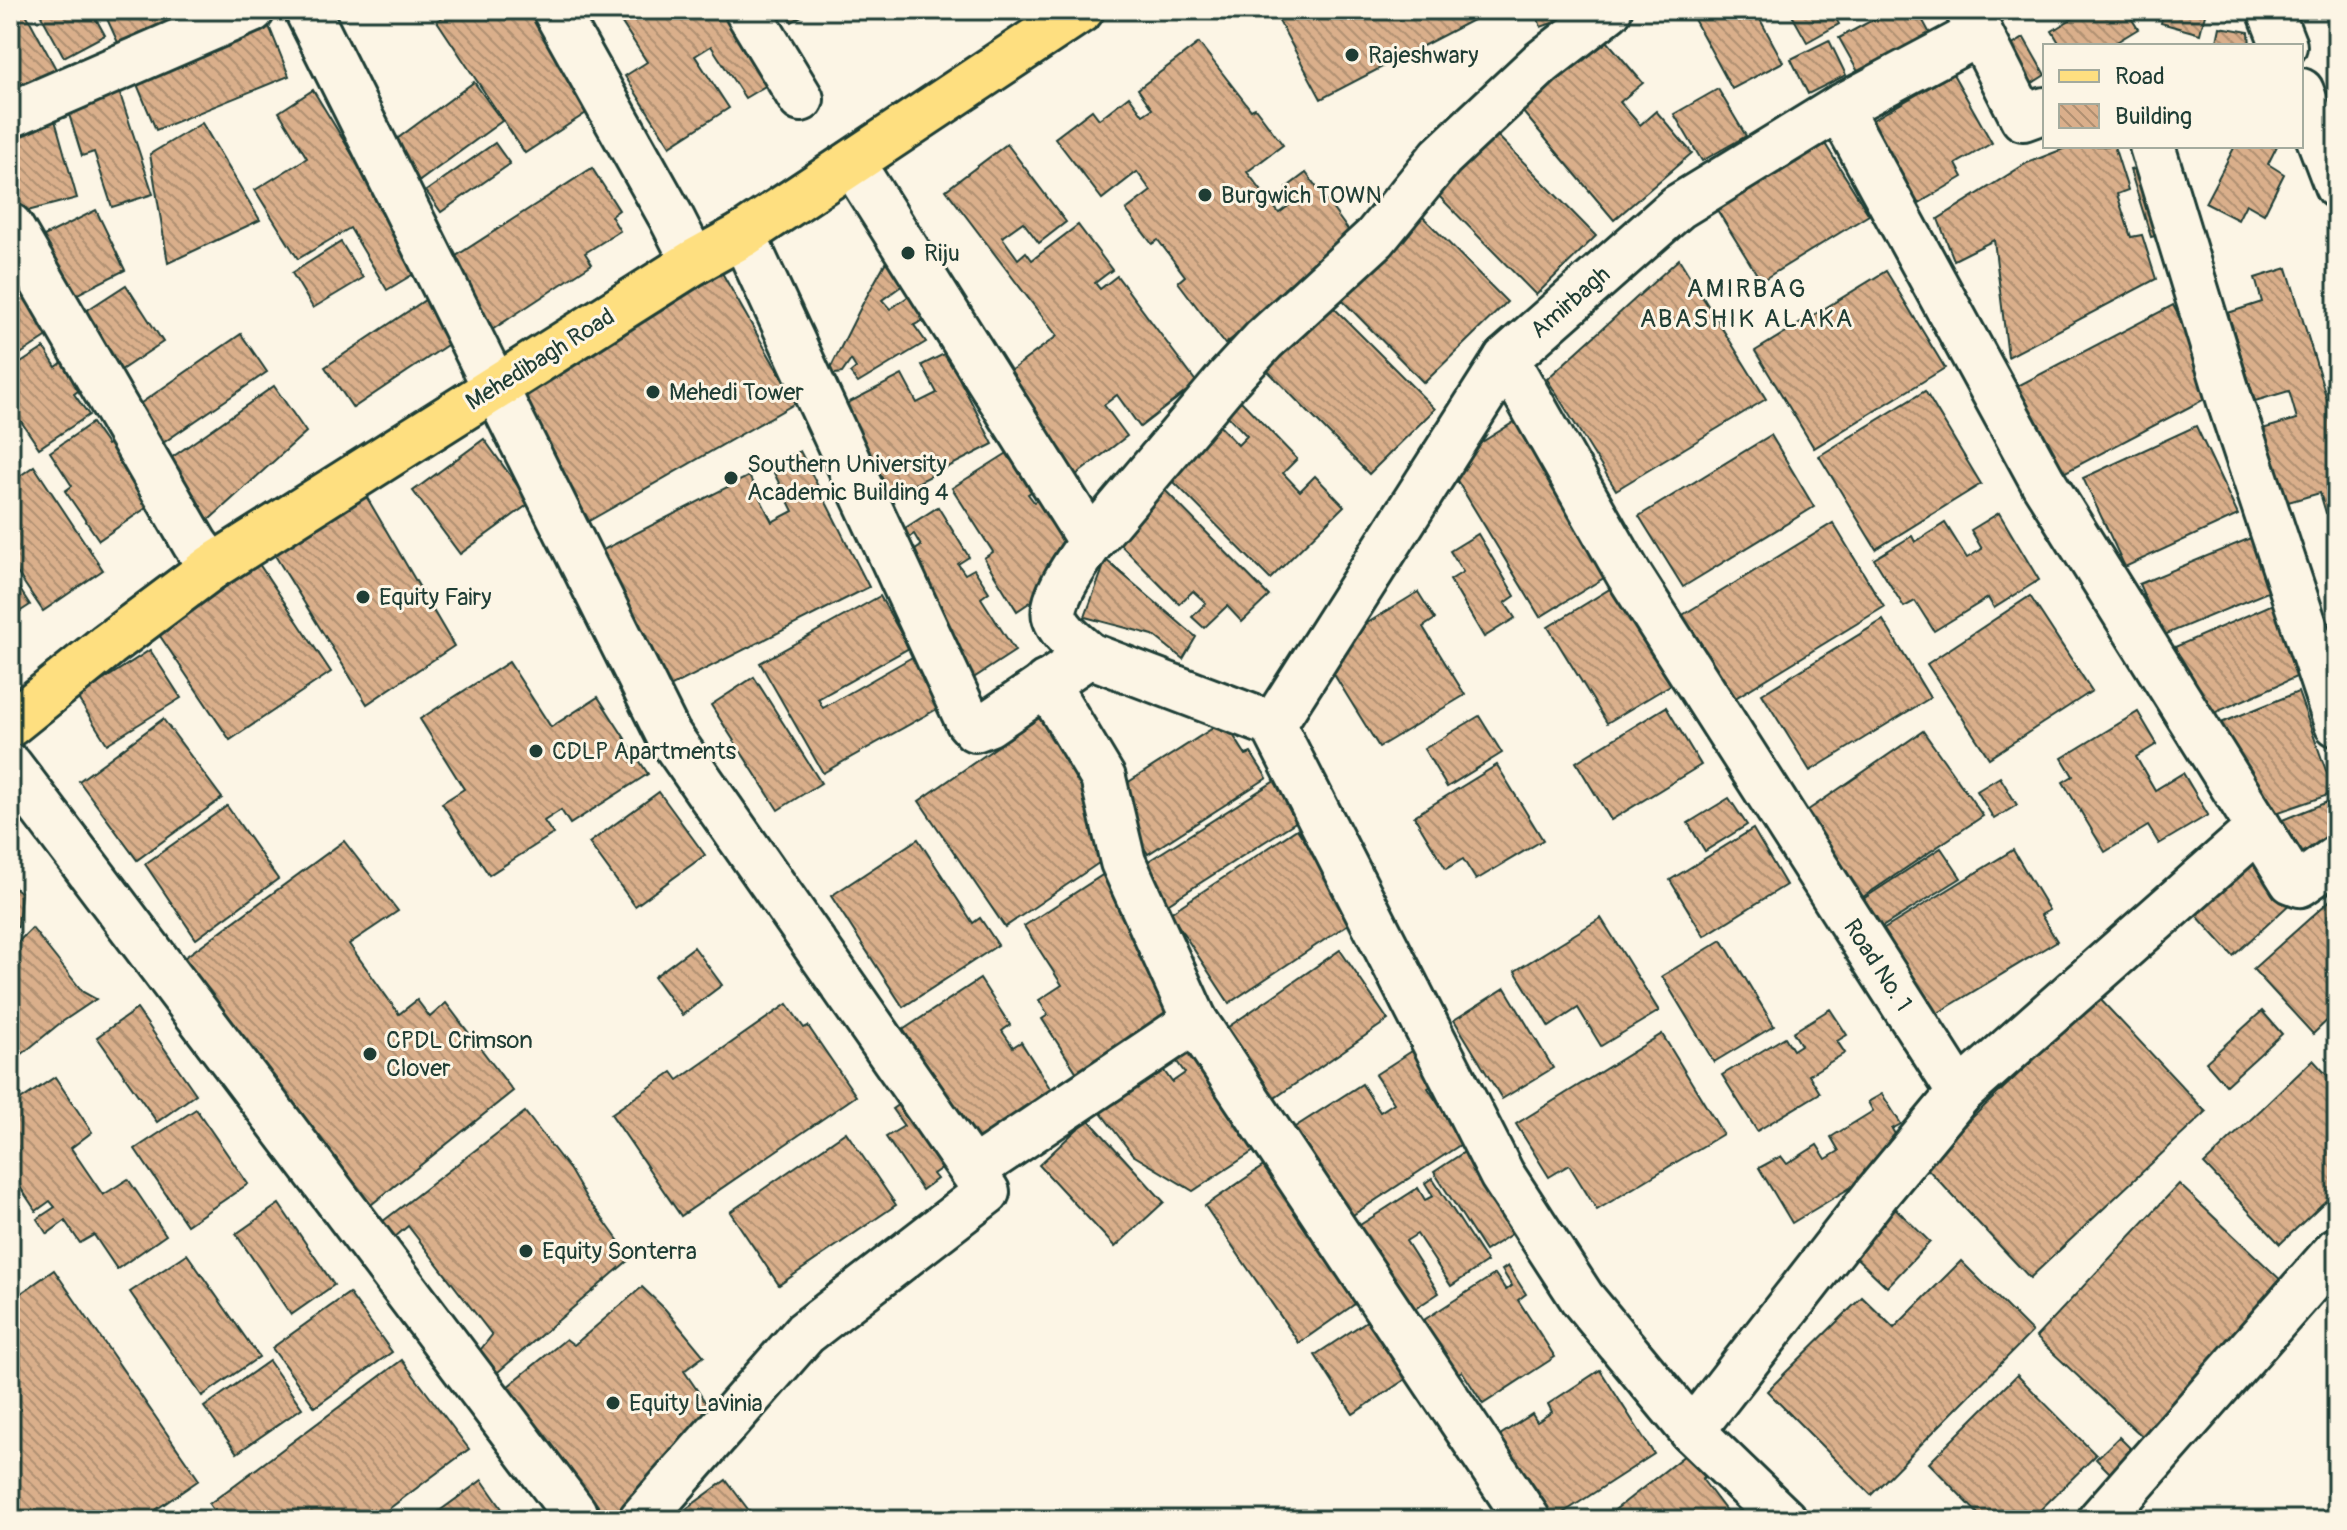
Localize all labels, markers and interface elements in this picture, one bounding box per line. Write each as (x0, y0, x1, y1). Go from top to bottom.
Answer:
place label: Rajeshwary (1368, 41, 1479, 70)
legend (2043, 44, 2303, 148)
marker: Rajeshwary (1343, 46, 1361, 64)
text: Road (2115, 62, 2165, 91)
text: Building (2115, 102, 2192, 131)
place label: Burgwich TOWN (1221, 181, 1382, 210)
marker: Burgwich TOWN (1196, 186, 1214, 204)
place label: Riju (924, 239, 960, 268)
marker: Riju (899, 244, 917, 262)
street label: Amirbagh (1525, 260, 1616, 345)
district label: AMIRBAG ABASHIK ALAKA (1640, 273, 1854, 335)
street label: Mehedibagh Road (461, 302, 620, 417)
place label: Mehedi Tower (669, 378, 804, 407)
marker: Mehedi Tower (644, 383, 662, 401)
place label: Southern University Academic Building 4 (747, 450, 949, 507)
marker: Southern University Academic Building 4 (722, 469, 740, 487)
place label: Equity Fairy (379, 583, 491, 612)
marker: Equity Fairy (354, 588, 372, 606)
place label: CDLP Apartments (552, 737, 737, 766)
marker: CDLP Apartments (527, 742, 545, 760)
street label: Road No. 1 (1837, 914, 1918, 1017)
place label: CPDL Crimson Clover (386, 1026, 533, 1083)
marker: CPDL Crimson Clover (361, 1045, 379, 1063)
place label: Equity Sonterra (542, 1237, 697, 1266)
marker: Equity Sonterra (517, 1242, 535, 1260)
place label: Equity Lavinia (629, 1389, 763, 1418)
marker: Equity Lavinia (604, 1394, 622, 1412)

